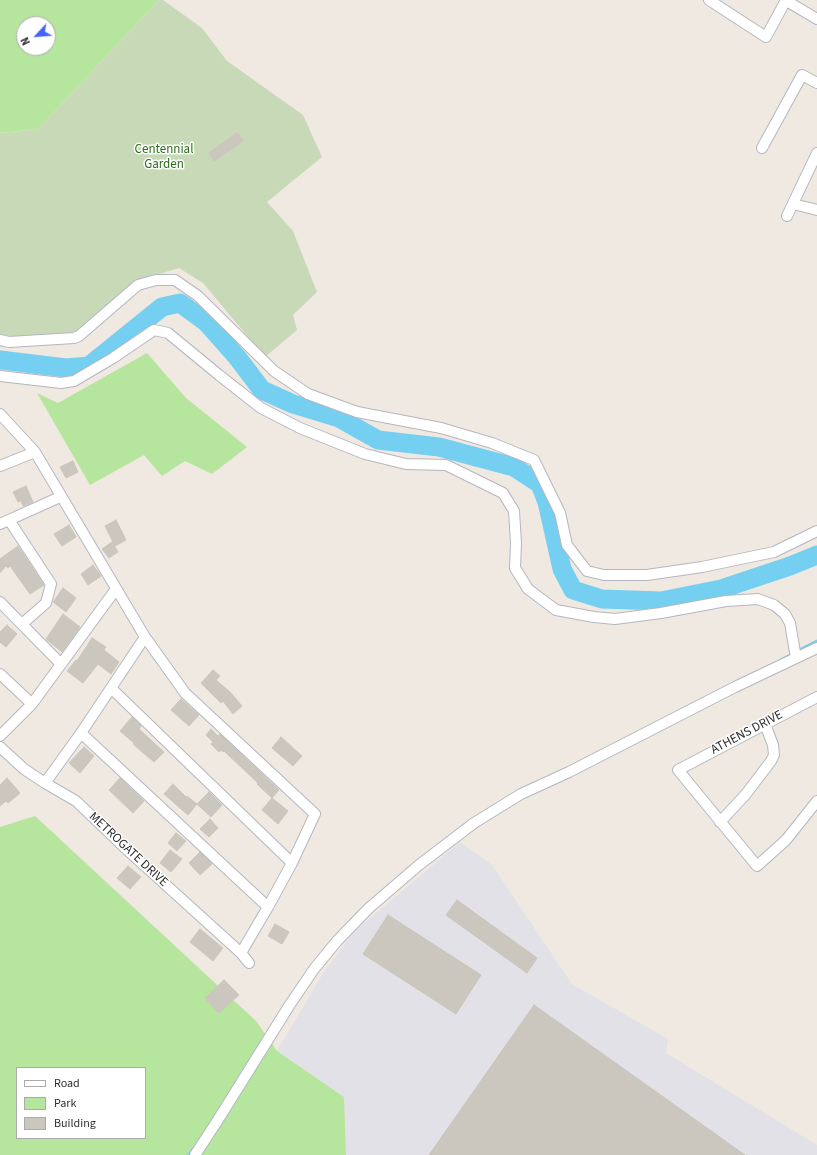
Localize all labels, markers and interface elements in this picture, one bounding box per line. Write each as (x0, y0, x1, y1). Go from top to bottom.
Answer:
north arrow (16, 16, 56, 56)
text: N (17, 34, 34, 48)
park label: Centennial Garden (135, 142, 193, 173)
street label: ATHENS DRIVE (708, 708, 786, 758)
street label: METROGATE DRIVE (85, 809, 171, 891)
legend (16, 1067, 146, 1139)
text: Road (54, 1075, 80, 1092)
text: Park (54, 1095, 76, 1112)
text: Building (54, 1115, 96, 1132)

